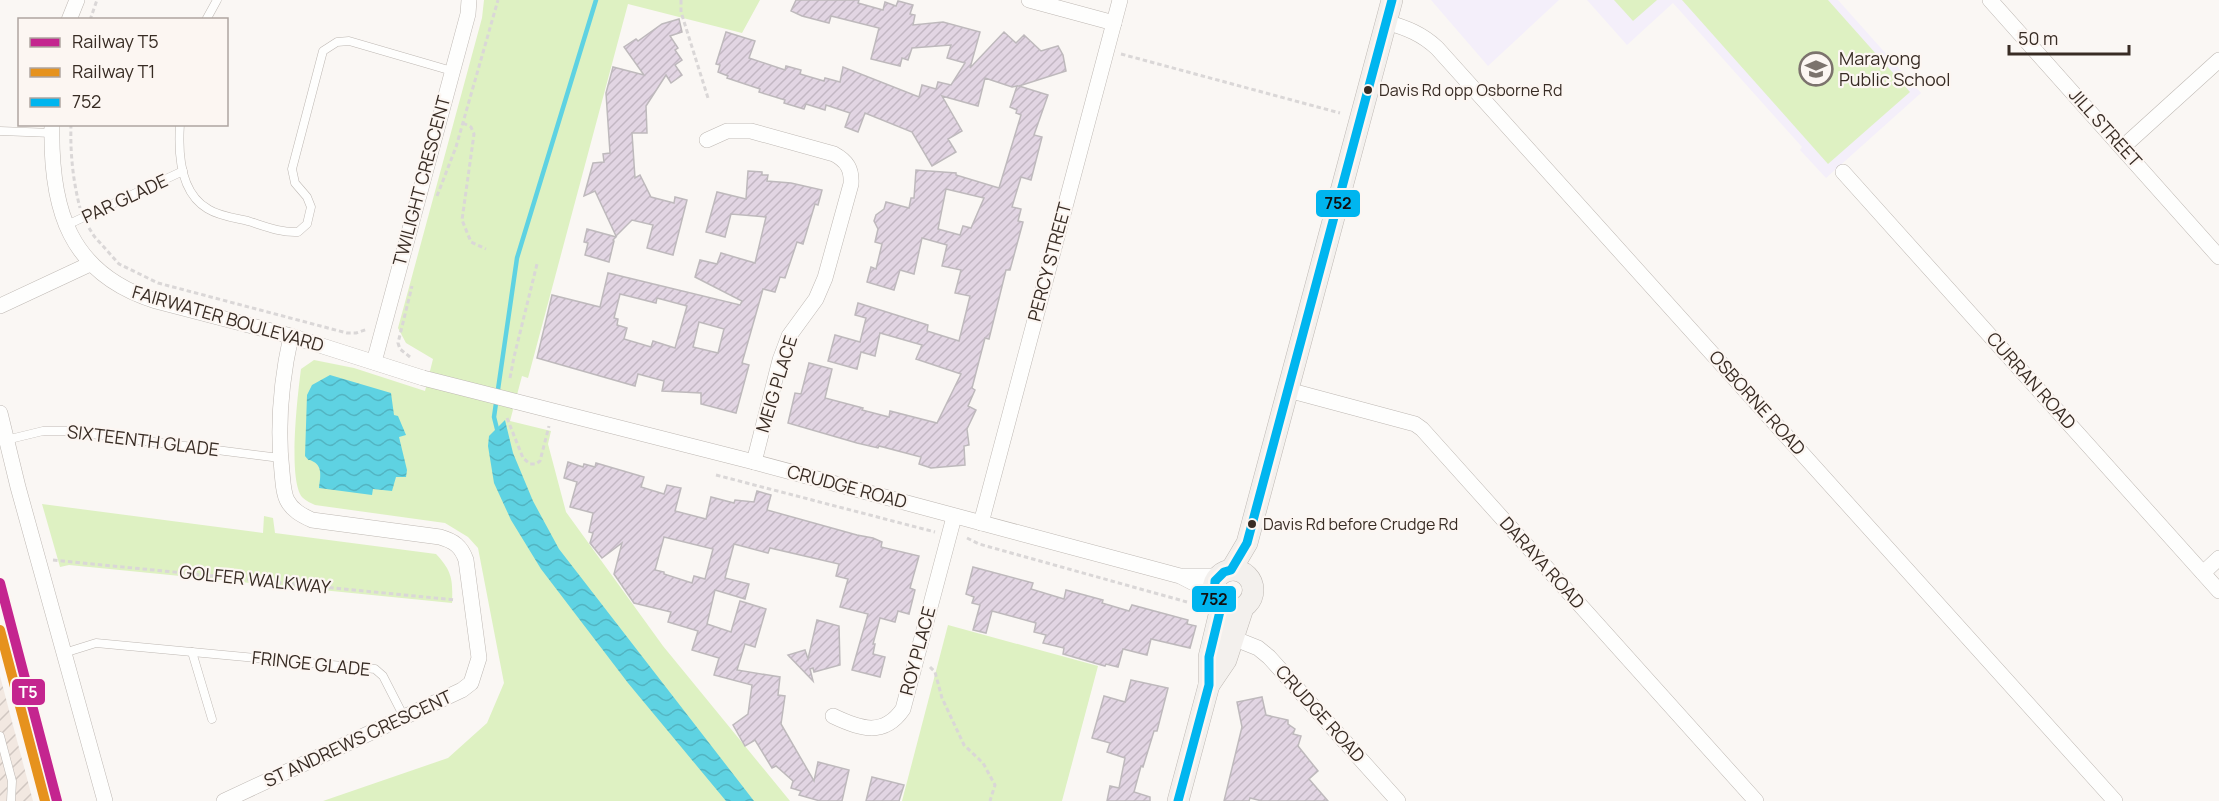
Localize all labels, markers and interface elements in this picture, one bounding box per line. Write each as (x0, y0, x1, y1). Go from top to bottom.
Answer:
legend (18, 18, 228, 126)
scale bar (2009, 18, 2129, 56)
text: 50 m (2018, 26, 2058, 50)
text: Railway T5 (72, 29, 159, 53)
place label: Marayong Public School (1839, 46, 1950, 91)
school or university icon: Marayong Public School (1798, 51, 1834, 87)
text: Railway T1 (72, 59, 155, 83)
place label: Davis Rd opp Osborne Rd (1379, 79, 1562, 101)
street label: JILL STREET (2064, 83, 2148, 172)
marker: Davis Rd opp Osborne Rd (1362, 84, 1374, 96)
text: 752 (72, 89, 101, 113)
street label: TWILIGHT CRESCENT (387, 93, 455, 269)
street label: PAR GLADE (78, 168, 171, 228)
line badge: 752 (1315, 189, 1361, 218)
text: 752 (1324, 192, 1352, 214)
street label: PERCY STREET (1022, 199, 1076, 324)
street label: FAIRWATER BOULEVARD (130, 279, 327, 357)
street label: CURRAN ROAD (1982, 327, 2082, 434)
street label: MEIG PLACE (750, 332, 802, 435)
street label: OSBORNE ROAD (1704, 345, 1811, 460)
street label: SIXTEENTH GLADE (66, 419, 220, 461)
street label: CRUDGE ROAD (785, 459, 910, 514)
street label: DARAYA ROAD (1495, 511, 1590, 613)
place label: Davis Rd before Crudge Rd (1263, 513, 1458, 535)
marker: Davis Rd before Crudge Rd (1246, 518, 1258, 530)
street label: GOLFER WALKWAY (178, 559, 333, 599)
line badge: 752 (1191, 585, 1237, 613)
text: 752 (1200, 588, 1228, 610)
street label: ROY PLACE (894, 604, 940, 698)
street label: FRINGE GLADE (251, 645, 372, 681)
street label: CRUDGE ROAD (1271, 660, 1371, 767)
line badge: T5 (11, 678, 46, 706)
text: T5 (18, 681, 38, 703)
street label: ST ANDREWS CRESCENT (260, 684, 456, 792)

